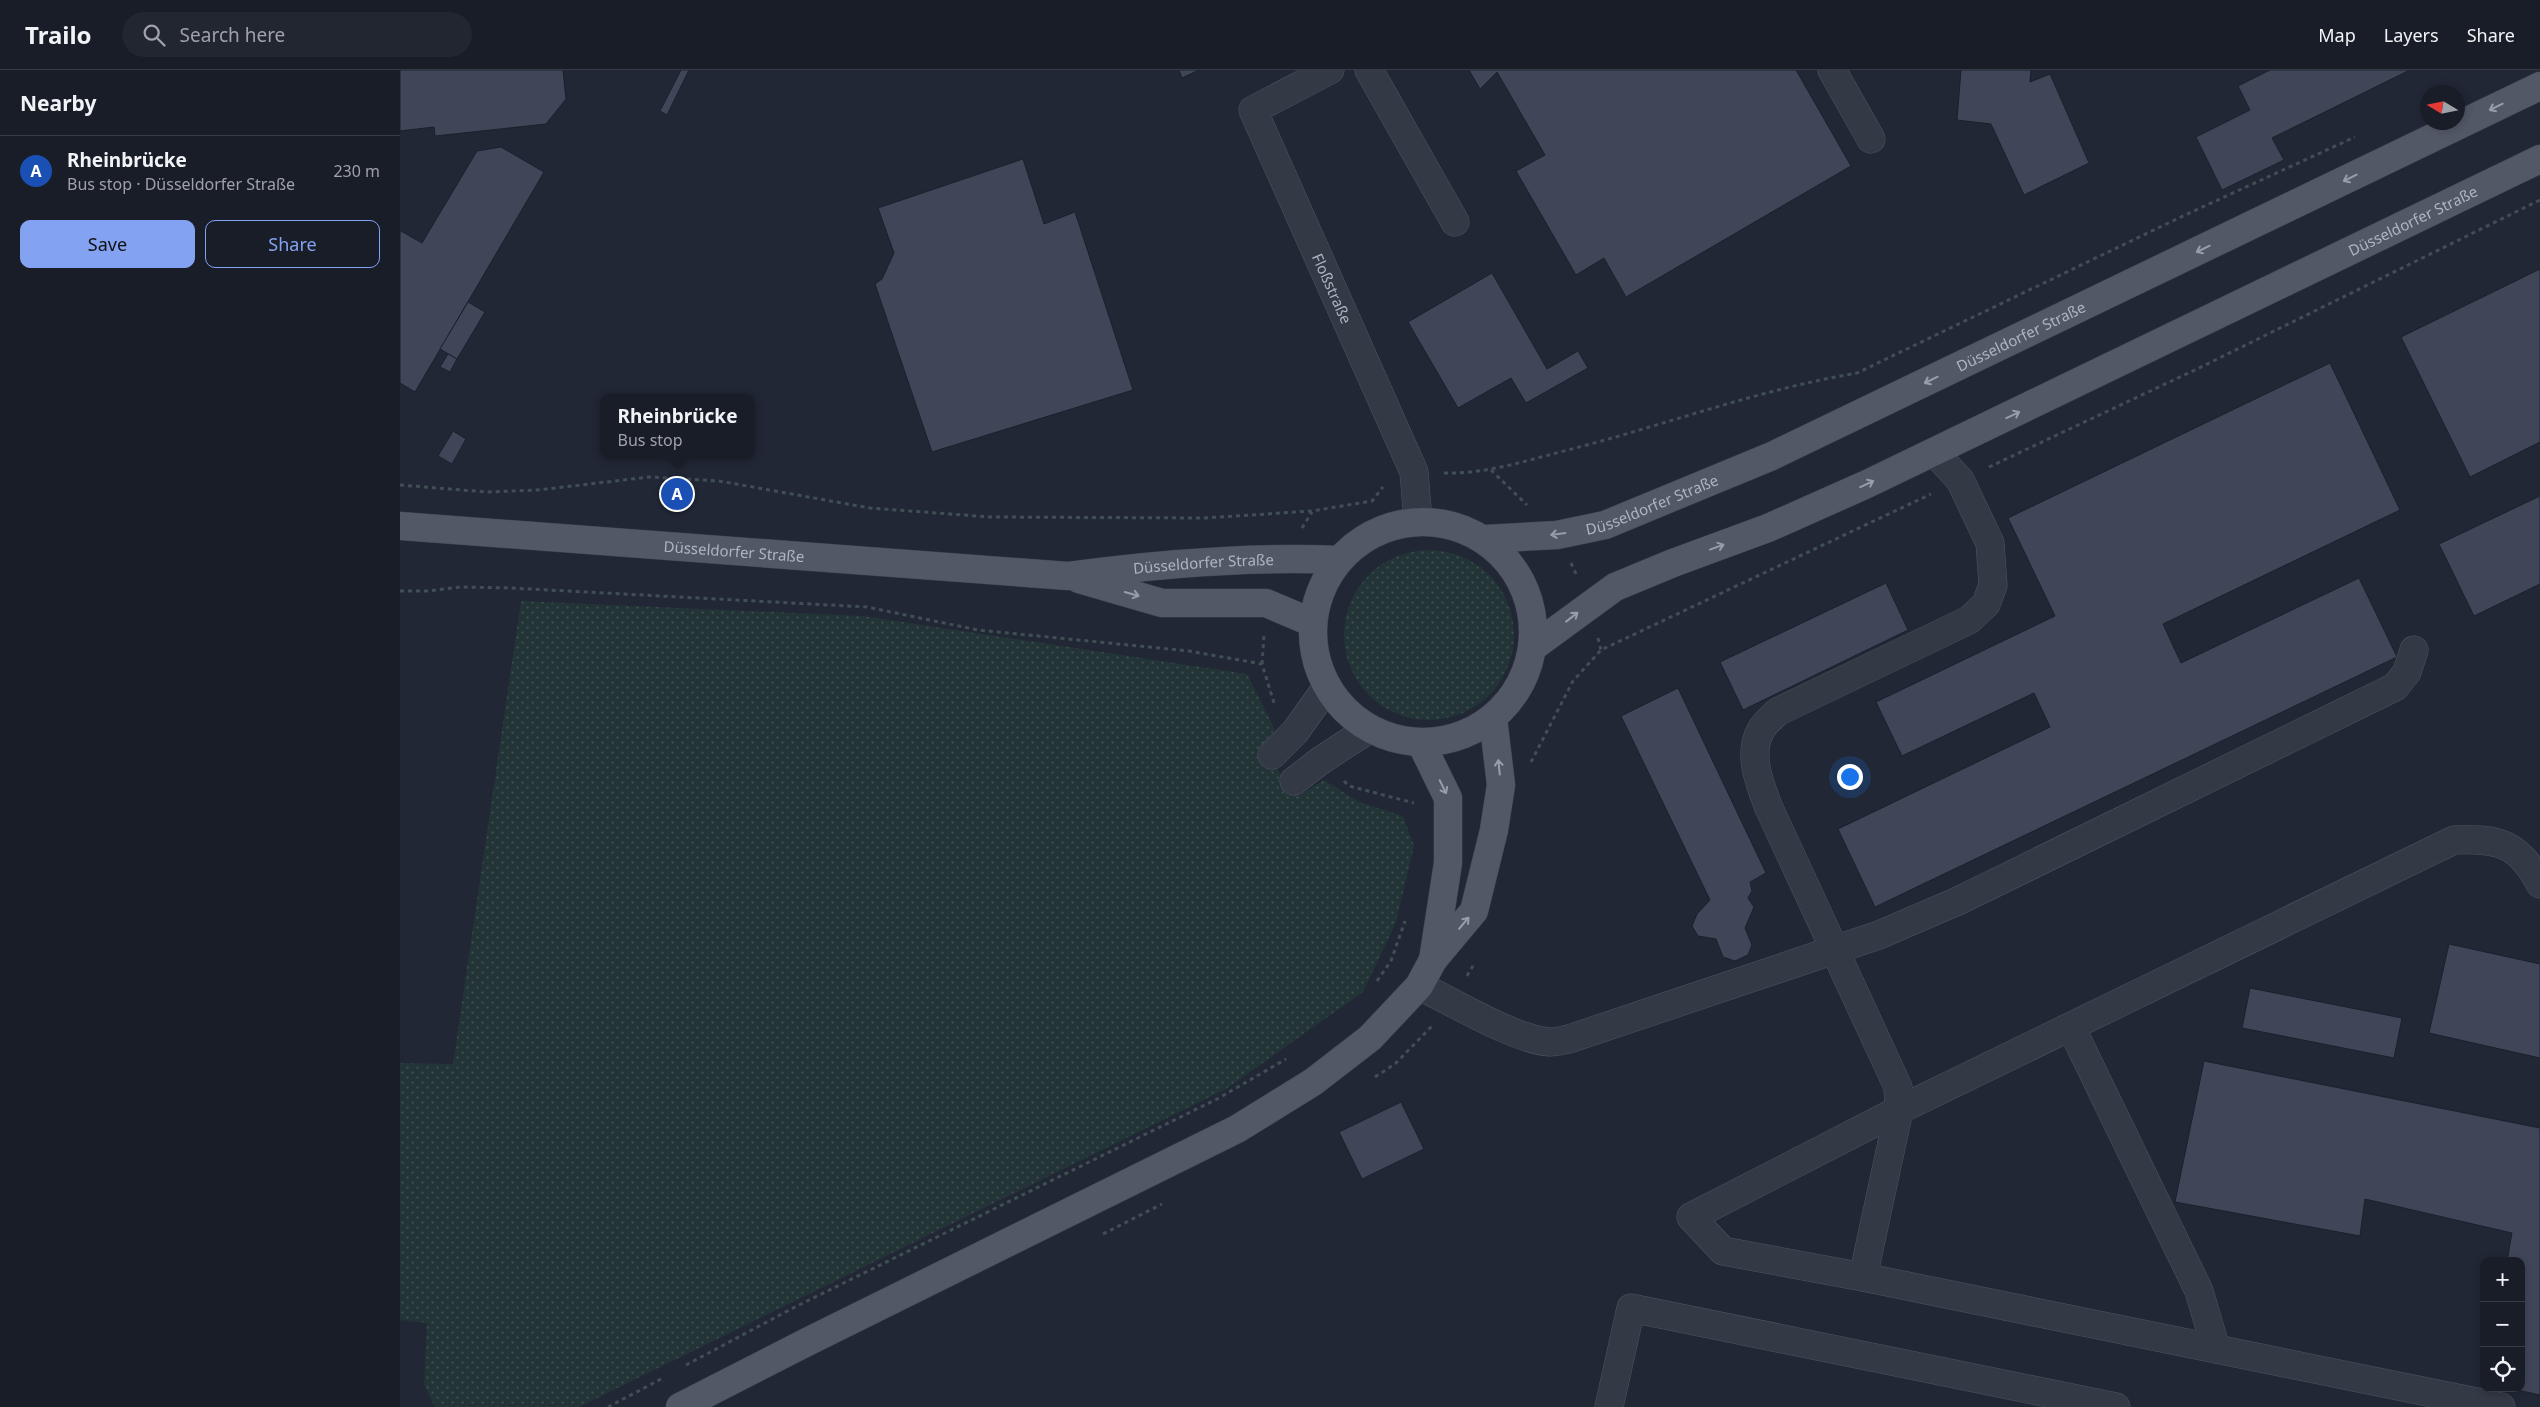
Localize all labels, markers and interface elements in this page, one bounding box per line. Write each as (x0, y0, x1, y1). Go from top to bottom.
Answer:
search box (122, 12, 472, 57)
text: Trailo (25, 18, 92, 51)
icon: search (140, 21, 168, 49)
text: Search here (180, 22, 285, 48)
text: Map (2318, 23, 2356, 47)
text: Layers (2384, 23, 2439, 47)
text: Share (2467, 23, 2515, 47)
north arrow (2420, 85, 2465, 130)
text: Nearby (20, 89, 96, 117)
one-way arrow (2489, 103, 2504, 113)
text: Rheinbrücke (67, 147, 187, 173)
text: A (30, 160, 42, 182)
text: 230 m (333, 160, 380, 182)
text: Bus stop · Düsseldorfer Straße (67, 173, 295, 195)
one-way arrow (2343, 174, 2358, 183)
street label: Düsseldorfer Straße (2345, 181, 2481, 260)
button: Save (20, 220, 195, 268)
button: Share (205, 220, 380, 268)
one-way arrow (2196, 244, 2211, 254)
street label: Floßstraße (1308, 250, 1357, 327)
street label: Düsseldorfer Straße (1953, 296, 2089, 376)
one-way arrow (1924, 376, 1939, 385)
popup (600, 394, 755, 459)
text: Rheinbrücke (618, 403, 737, 429)
one-way arrow (2006, 409, 2021, 419)
text: Bus stop (618, 429, 683, 451)
street label: Düsseldorfer Straße (1584, 469, 1721, 539)
pin: A (661, 475, 693, 513)
one-way arrow (1859, 479, 1874, 489)
one-way arrow (1550, 529, 1566, 539)
street label: Düsseldorfer Straße (663, 536, 805, 566)
one-way arrow (1708, 542, 1724, 551)
street label: Düsseldorfer Straße (1132, 549, 1274, 578)
one-way arrow (1123, 590, 1139, 600)
one-way arrow (1565, 612, 1578, 623)
one-way arrow (1494, 759, 1504, 775)
your location (1837, 764, 1863, 790)
one-way arrow (1438, 779, 1448, 794)
one-way arrow (1458, 916, 1470, 929)
map controls (2480, 1257, 2525, 1392)
button: + (2480, 1257, 2525, 1302)
button: − (2480, 1302, 2525, 1347)
button: locate (2480, 1347, 2525, 1392)

